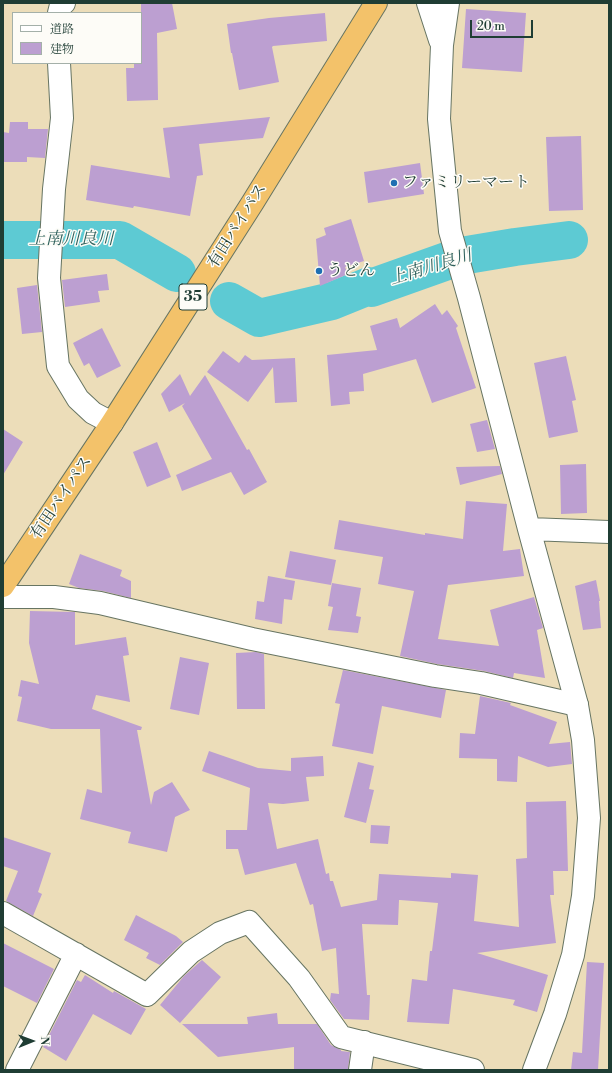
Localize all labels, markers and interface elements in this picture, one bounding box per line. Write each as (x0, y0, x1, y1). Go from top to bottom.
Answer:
legend (12, 12, 142, 64)
scale bar (472, 12, 535, 38)
text: 20 m (477, 19, 505, 34)
text: 道路 (50, 22, 74, 37)
text: 建物 (50, 42, 74, 57)
place label: ファミリーマート (402, 173, 530, 193)
marker: ファミリーマート (389, 178, 399, 188)
street label: 有田バイパス (204, 180, 272, 272)
water label: 上南川良川 (29, 230, 113, 250)
water label: 上南川良川 (387, 246, 475, 290)
place label: うどん (327, 261, 375, 281)
marker: うどん (314, 266, 324, 276)
road number: 35 (179, 284, 207, 310)
street label: 有田バイパス (27, 453, 97, 543)
north arrow (12, 1021, 52, 1061)
text: N (37, 1036, 51, 1045)

